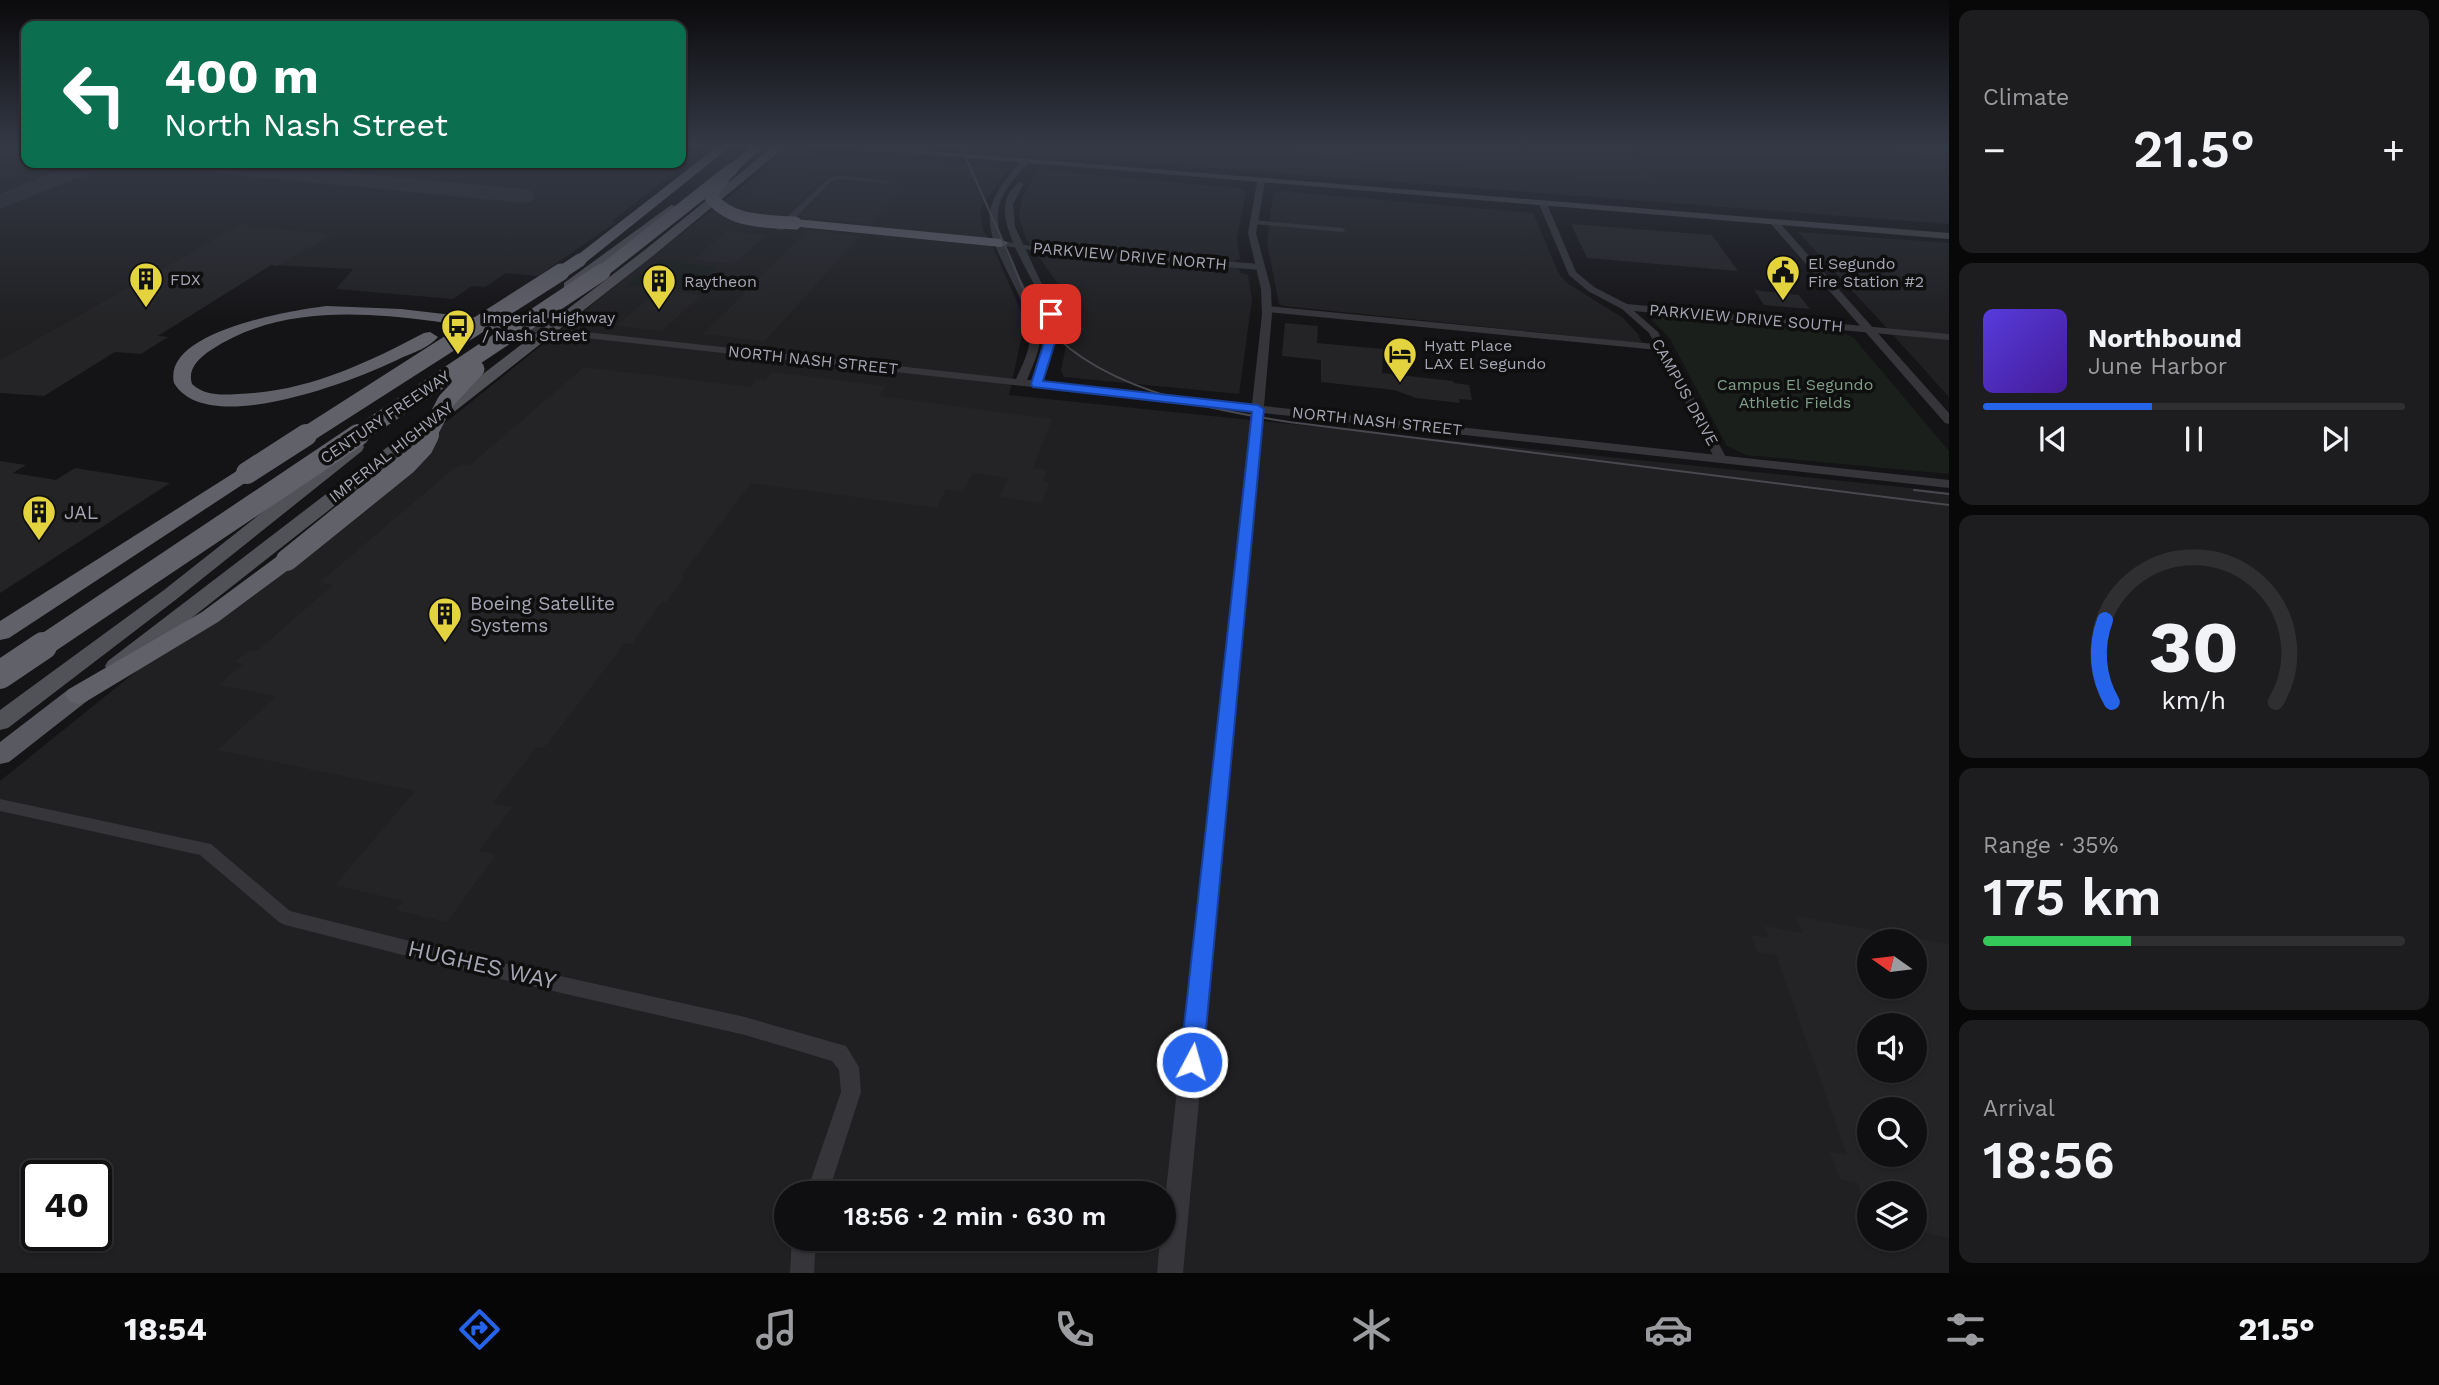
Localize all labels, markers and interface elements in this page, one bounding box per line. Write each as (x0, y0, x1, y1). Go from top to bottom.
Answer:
text: 400 m (164, 47, 319, 105)
icon: left (49, 49, 140, 140)
text: Climate (1983, 84, 2069, 111)
text: North Nash Street (164, 106, 448, 144)
text: 21.5° (2133, 119, 2255, 180)
text: − (1983, 128, 2006, 172)
text: + (2382, 128, 2405, 172)
street label: PARKVIEW DRIVE NORTH (1032, 238, 1228, 274)
public building icon: El Segundo Fire Station #2 (1764, 253, 1802, 302)
place label: El Segundo Fire Station #2 (1808, 254, 1924, 291)
building icon: FDX (127, 260, 165, 309)
building icon: Raytheon (640, 262, 678, 311)
place label: FDX (170, 270, 201, 289)
place label: Raytheon (684, 272, 757, 291)
pin (1021, 284, 1081, 344)
icon: arrive (1032, 295, 1070, 333)
street label: PARKVIEW DRIVE SOUTH (1648, 300, 1844, 336)
bus stop icon: Imperial Highway / Nash Street (439, 307, 477, 356)
place label: Imperial Highway / Nash Street (482, 308, 616, 345)
text: Northbound (2088, 323, 2242, 353)
hotel icon: Hyatt Place LAX El Segundo (1381, 335, 1419, 384)
street label: CAMPUS DRIVE (1648, 335, 1722, 449)
place label: Hyatt Place LAX El Segundo (1424, 336, 1546, 373)
street label: NORTH NASH STREET (727, 342, 899, 378)
text: June Harbor (2088, 353, 2227, 380)
street label: CENTURY FREEWAY (317, 367, 453, 467)
park label: Campus El Segundo Athletic Fields (1717, 375, 1873, 412)
street label: IMPERIAL HIGHWAY (325, 398, 457, 506)
street label: NORTH NASH STREET (1291, 403, 1463, 439)
icon: previous (2034, 420, 2072, 458)
icon: pause (2175, 420, 2213, 458)
icon: next (2316, 420, 2354, 458)
building icon: JAL (20, 493, 58, 542)
place label: JAL (64, 501, 98, 524)
place label: Boeing Satellite Systems (470, 592, 615, 637)
building icon: Boeing Satellite Systems (426, 595, 464, 644)
text: 30 (2149, 605, 2239, 691)
text: km/h (2162, 686, 2226, 715)
text: Range · 35% (1983, 832, 2118, 859)
text: 175 km (1983, 867, 2162, 928)
north arrow (1857, 929, 1927, 999)
map controls (1857, 929, 1927, 1251)
street label: HUGHES WAY (405, 935, 559, 995)
button: sound (1857, 1013, 1927, 1083)
position arrow (1155, 1025, 1229, 1099)
text: Arrival (1983, 1095, 2055, 1122)
button: search (1857, 1097, 1927, 1167)
text: 18:56 (1983, 1130, 2115, 1191)
speed limit sign: 40 (21, 1160, 112, 1251)
button: layers (1857, 1181, 1927, 1251)
text: 18:56 · 2 min · 630 m (844, 1201, 1106, 1231)
icon: directions (455, 1305, 504, 1354)
icon: music (752, 1305, 801, 1354)
icon: phone (1050, 1305, 1099, 1354)
icon: climate (1347, 1305, 1396, 1354)
icon: car (1644, 1305, 1693, 1354)
icon: filters (1941, 1305, 1990, 1354)
text: 18:54 (124, 1310, 207, 1348)
text: 21.5° (2238, 1310, 2315, 1348)

